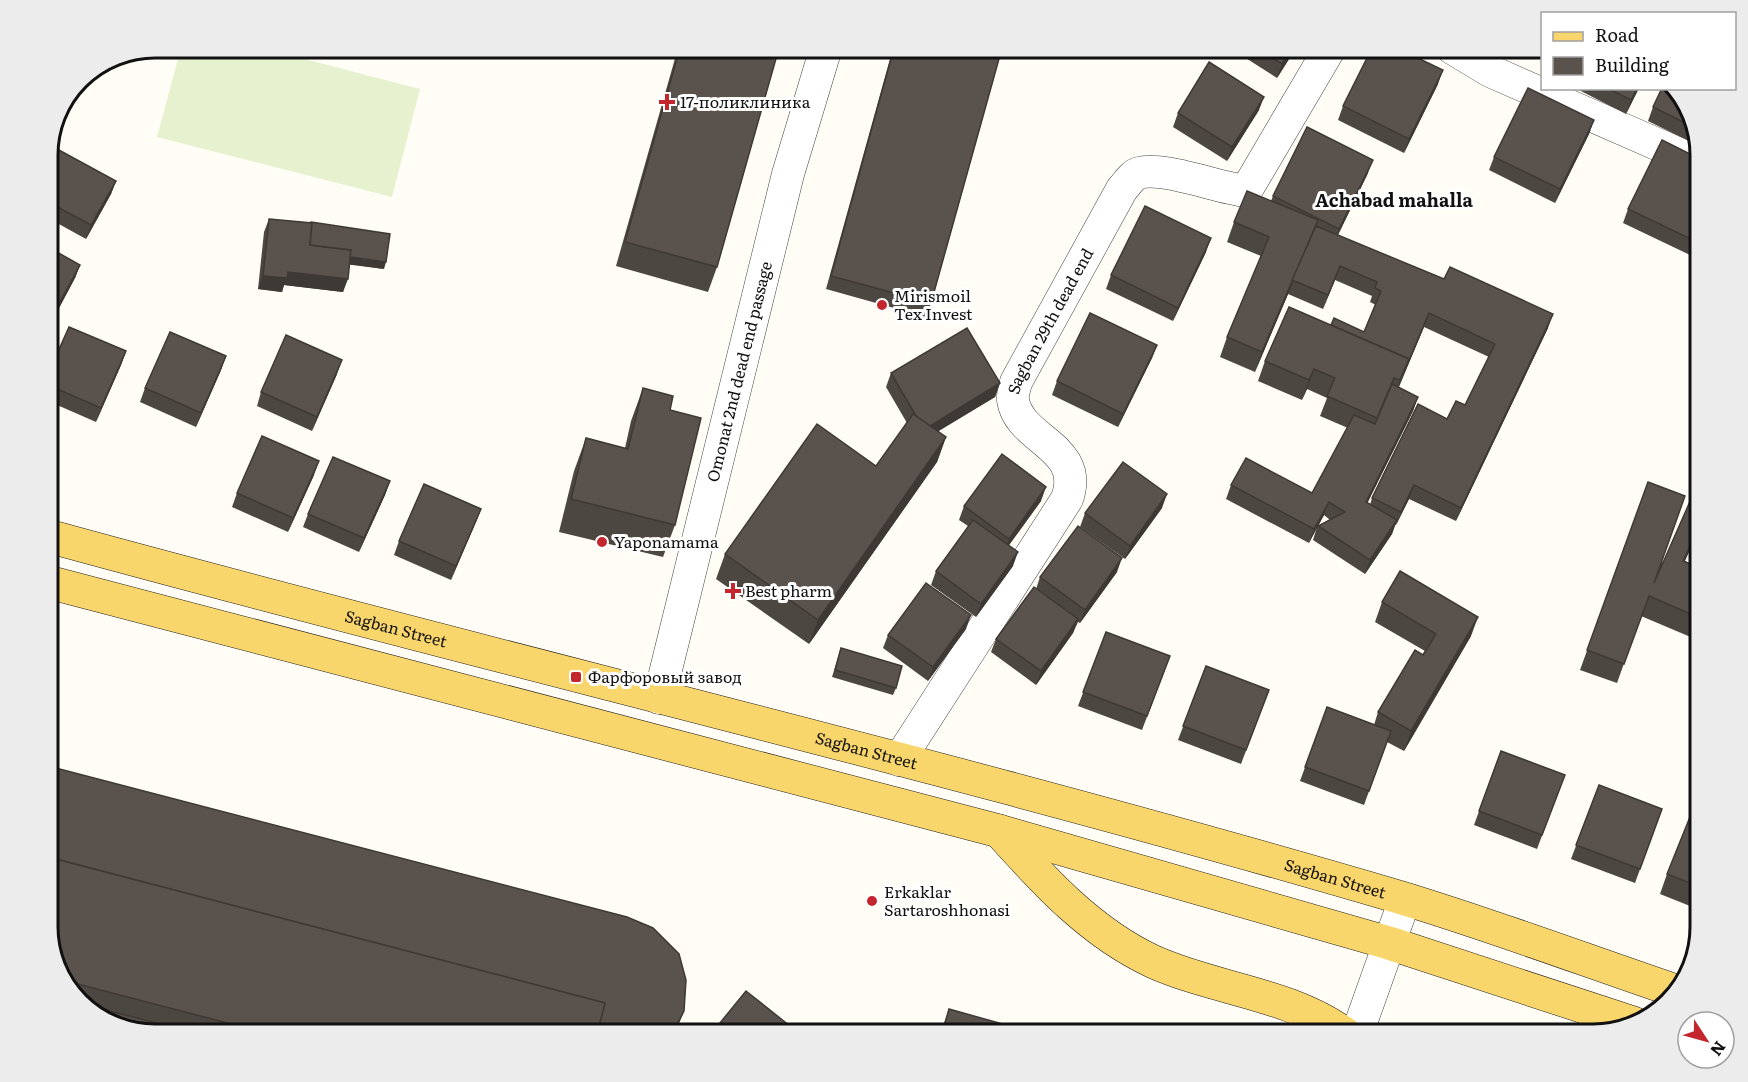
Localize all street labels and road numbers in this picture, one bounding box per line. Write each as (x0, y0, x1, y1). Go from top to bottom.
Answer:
street label: Sagban 29th dead end (1000, 243, 1099, 396)
street label: Omonat 2nd dead end passage (700, 259, 777, 484)
street label: Sagban Street (342, 603, 450, 653)
street label: Sagban Street (813, 725, 921, 775)
street label: Sagban Street (1282, 852, 1390, 904)

